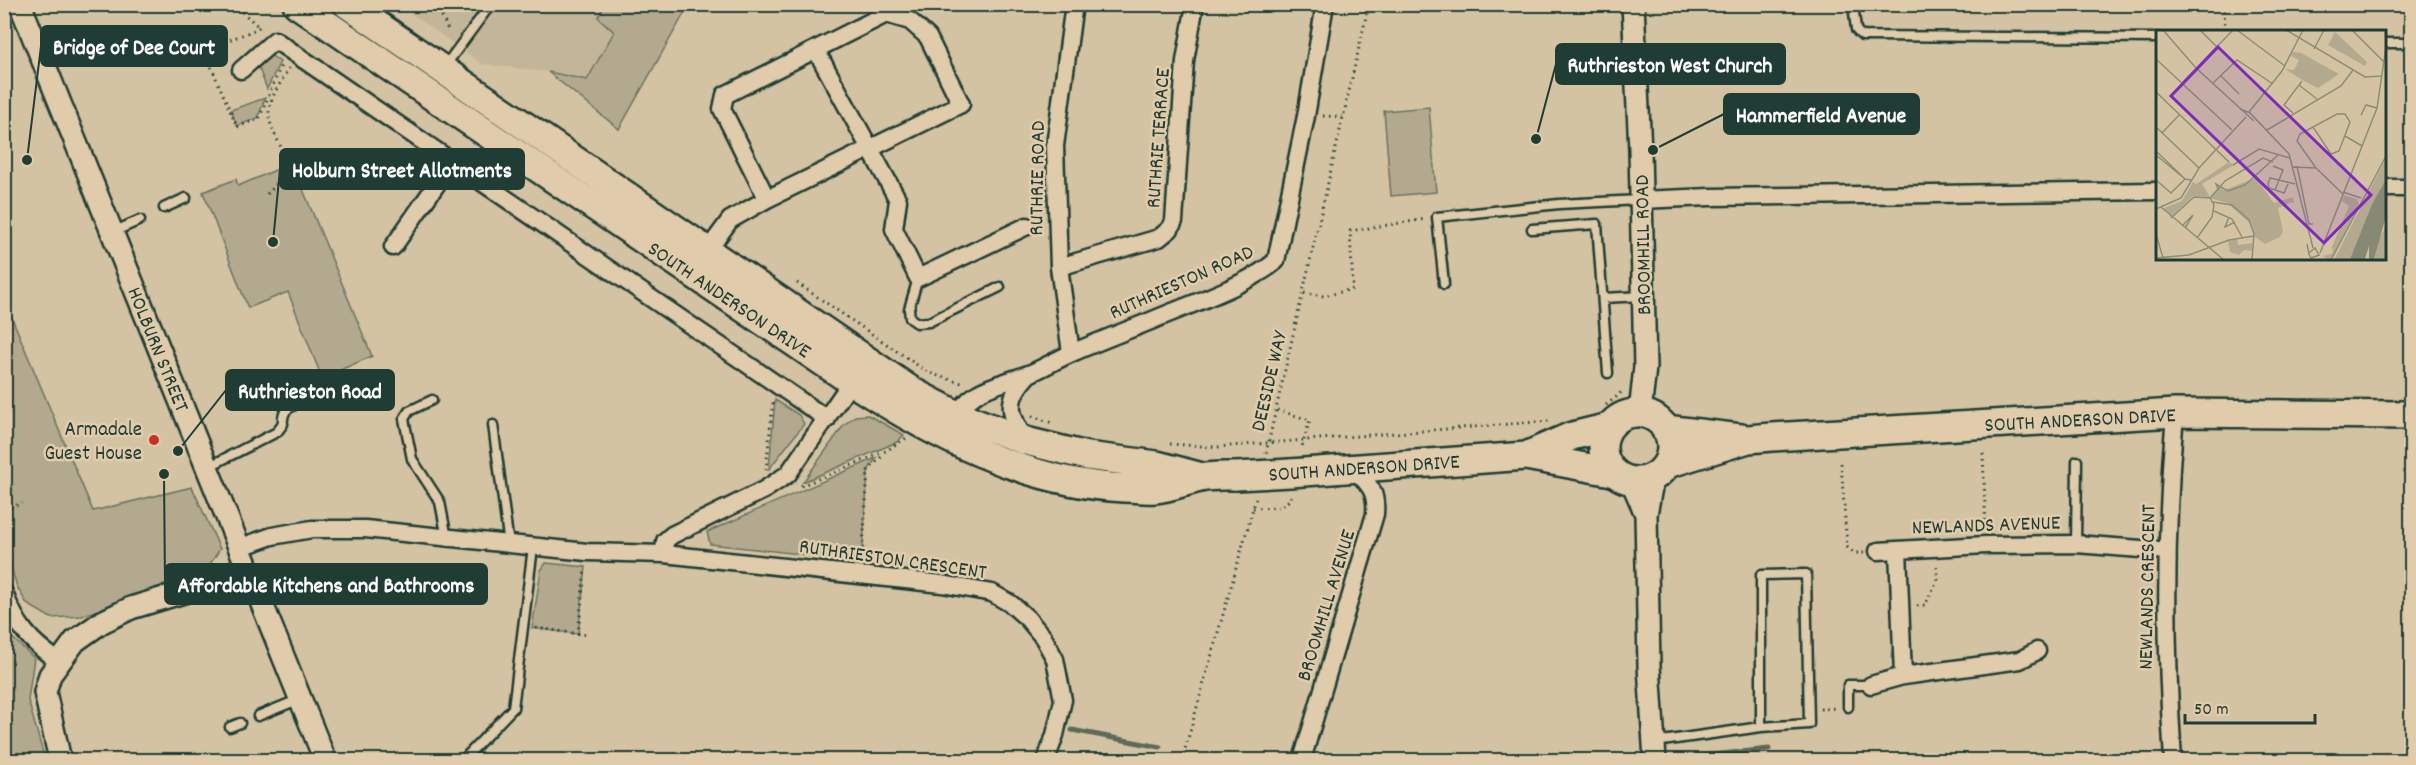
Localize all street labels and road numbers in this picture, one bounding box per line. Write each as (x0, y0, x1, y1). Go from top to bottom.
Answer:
street label: RUTHRIE TERRACE (1140, 67, 1180, 209)
street label: RUTHRIE ROAD (1023, 120, 1055, 236)
street label: BROOMHILL ROAD (1629, 174, 1661, 315)
street label: SOUTH ANDERSON DRIVE (641, 235, 816, 368)
street label: RUTHRIESTON ROAD (1105, 238, 1259, 329)
street label: HOLBURN STREET (118, 283, 195, 418)
street label: DEESIDE WAY (1245, 327, 1297, 435)
street label: SOUTH ANDERSON DRIVE (1984, 402, 2177, 442)
street label: SOUTH ANDERSON DRIVE (1268, 448, 1461, 492)
street label: NEWLANDS CRESCENT (2133, 504, 2165, 670)
street label: NEWLANDS AVENUE (1911, 509, 2061, 545)
street label: BROOMHILL AVENUE (1291, 526, 1365, 685)
street label: RUTHRIESTON CRESCENT (797, 533, 989, 589)

